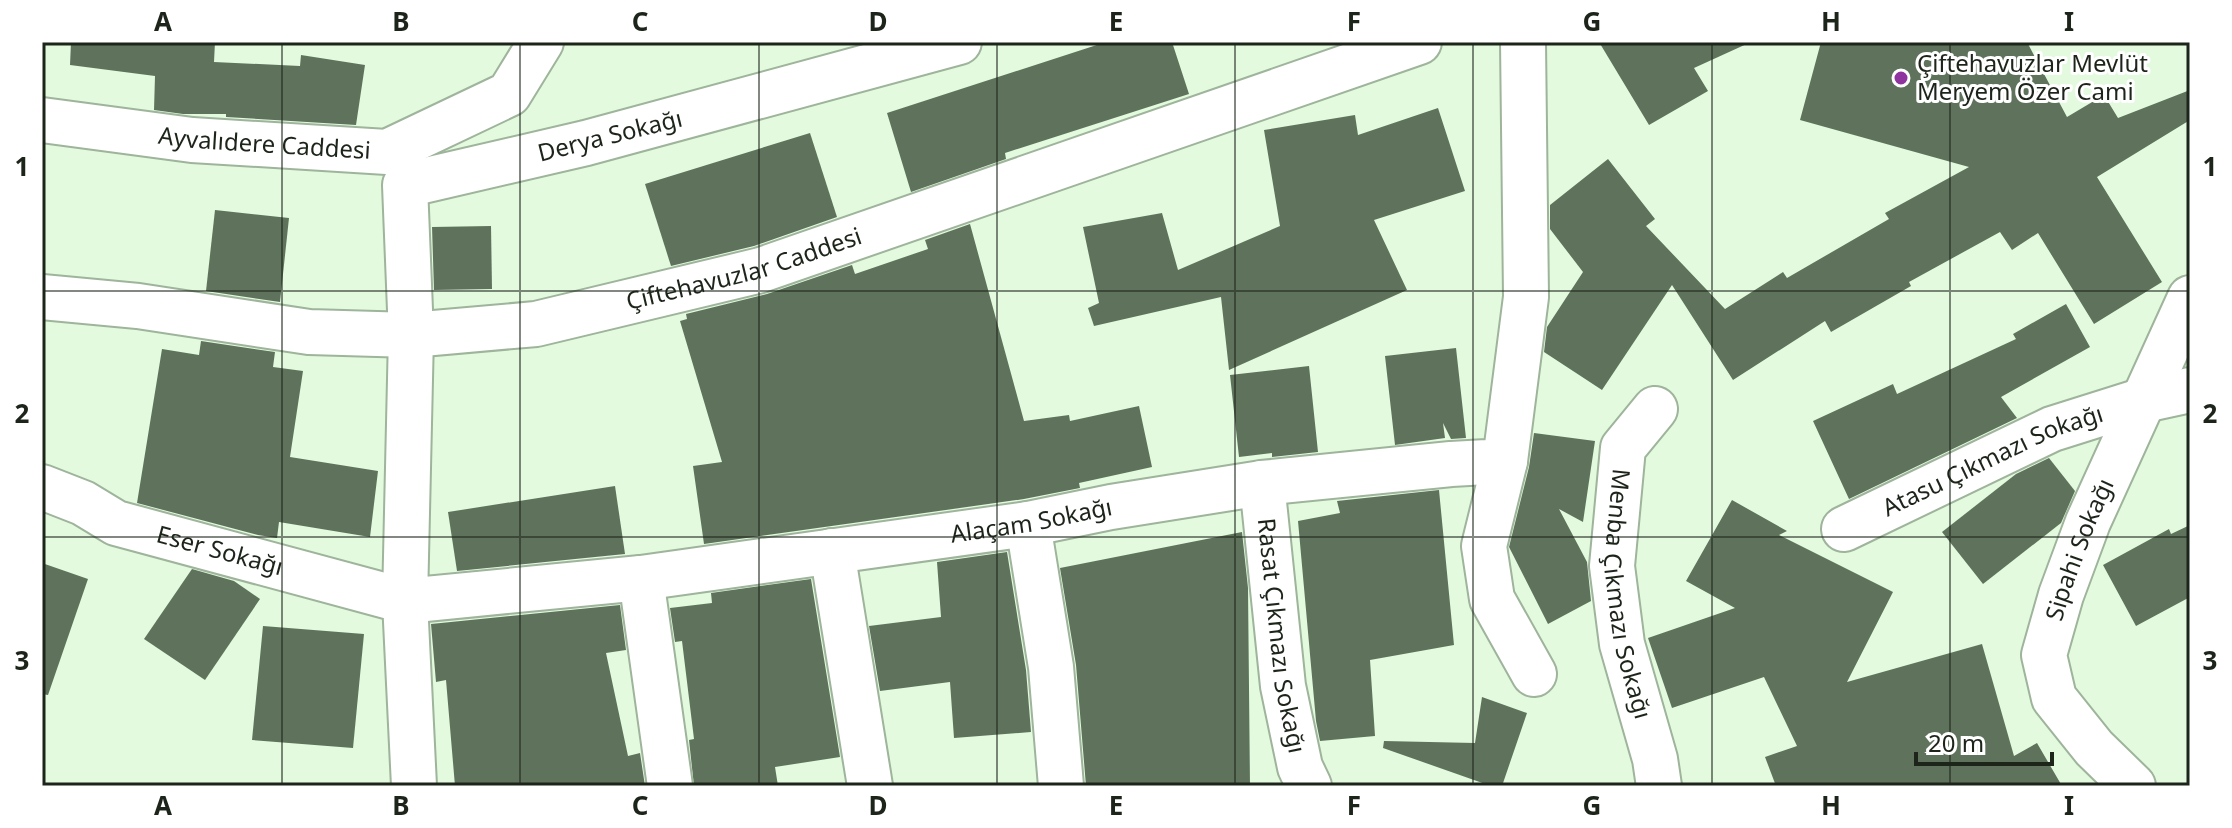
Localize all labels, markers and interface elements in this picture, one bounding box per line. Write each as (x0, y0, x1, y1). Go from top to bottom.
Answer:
text: A (154, 3, 172, 39)
text: B (392, 3, 410, 39)
text: C (632, 3, 648, 39)
text: D (868, 3, 888, 39)
text: E (1109, 3, 1123, 39)
text: F (1347, 3, 1361, 39)
text: G (1583, 3, 1601, 39)
text: H (1821, 3, 1841, 39)
text: I (2064, 3, 2074, 39)
place label: Çiftehavuzlar Mevlüt Meryem Özer Cami (1917, 46, 2148, 107)
marker: Çiftehavuzlar Mevlüt Meryem Özer Cami (1892, 69, 1910, 87)
street label: Derya Sokağı (534, 101, 685, 168)
street label: Ayvalıdere Caddesi (157, 118, 372, 166)
text: 1 (15, 148, 29, 184)
text: 1 (2203, 148, 2217, 184)
street label: Çiftehavuzlar Caddesi (622, 218, 866, 317)
text: 2 (15, 395, 30, 431)
text: 2 (2203, 395, 2218, 431)
street label: Atasu Çıkmazı Sokağı (1876, 396, 2107, 523)
street label: Menba Çıkmazı Sokağı (1597, 467, 1661, 722)
street label: Sipahi Sokağı (2037, 473, 2121, 624)
street label: Alaçam Sokağı (948, 489, 1115, 550)
street label: Rasat Çıkmazı Sokağı (1251, 516, 1315, 756)
street label: Eser Sokağı (153, 517, 287, 582)
text: 3 (15, 642, 29, 678)
text: 3 (2203, 642, 2217, 678)
scale bar (1916, 716, 2052, 766)
text: 20 m (1928, 726, 1984, 759)
text: A (154, 787, 172, 823)
text: B (392, 787, 410, 823)
text: C (632, 787, 648, 823)
text: D (868, 787, 888, 823)
text: E (1109, 787, 1123, 823)
text: F (1347, 787, 1361, 823)
text: G (1583, 787, 1601, 823)
text: H (1821, 787, 1841, 823)
text: I (2064, 787, 2074, 823)

